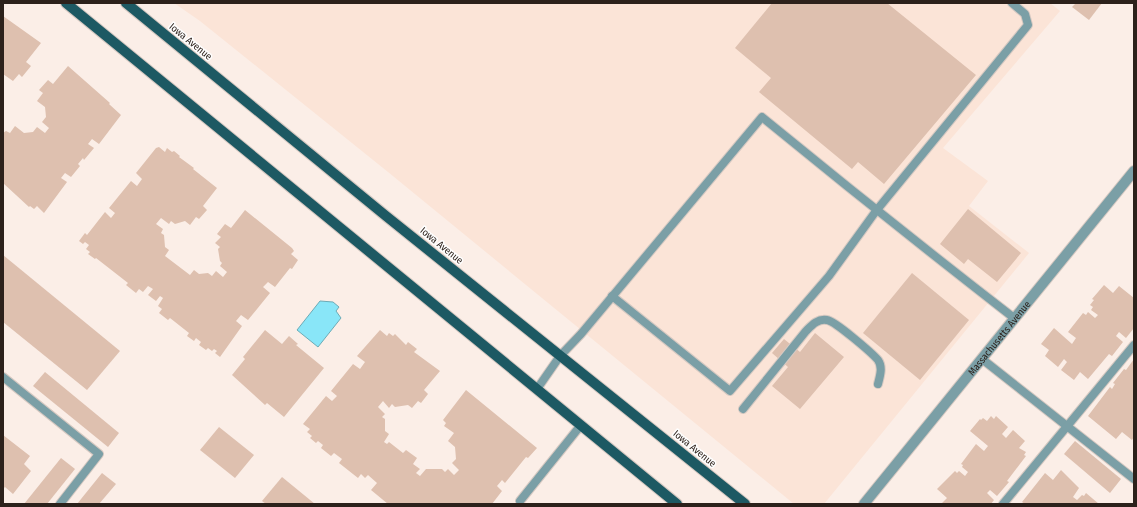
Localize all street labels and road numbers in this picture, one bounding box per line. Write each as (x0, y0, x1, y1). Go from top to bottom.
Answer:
street label: Iowa Avenue (167, 21, 214, 63)
street label: Iowa Avenue (418, 225, 465, 267)
street label: Massachusetts Avenue (966, 299, 1033, 378)
street label: Iowa Avenue (671, 428, 718, 470)

